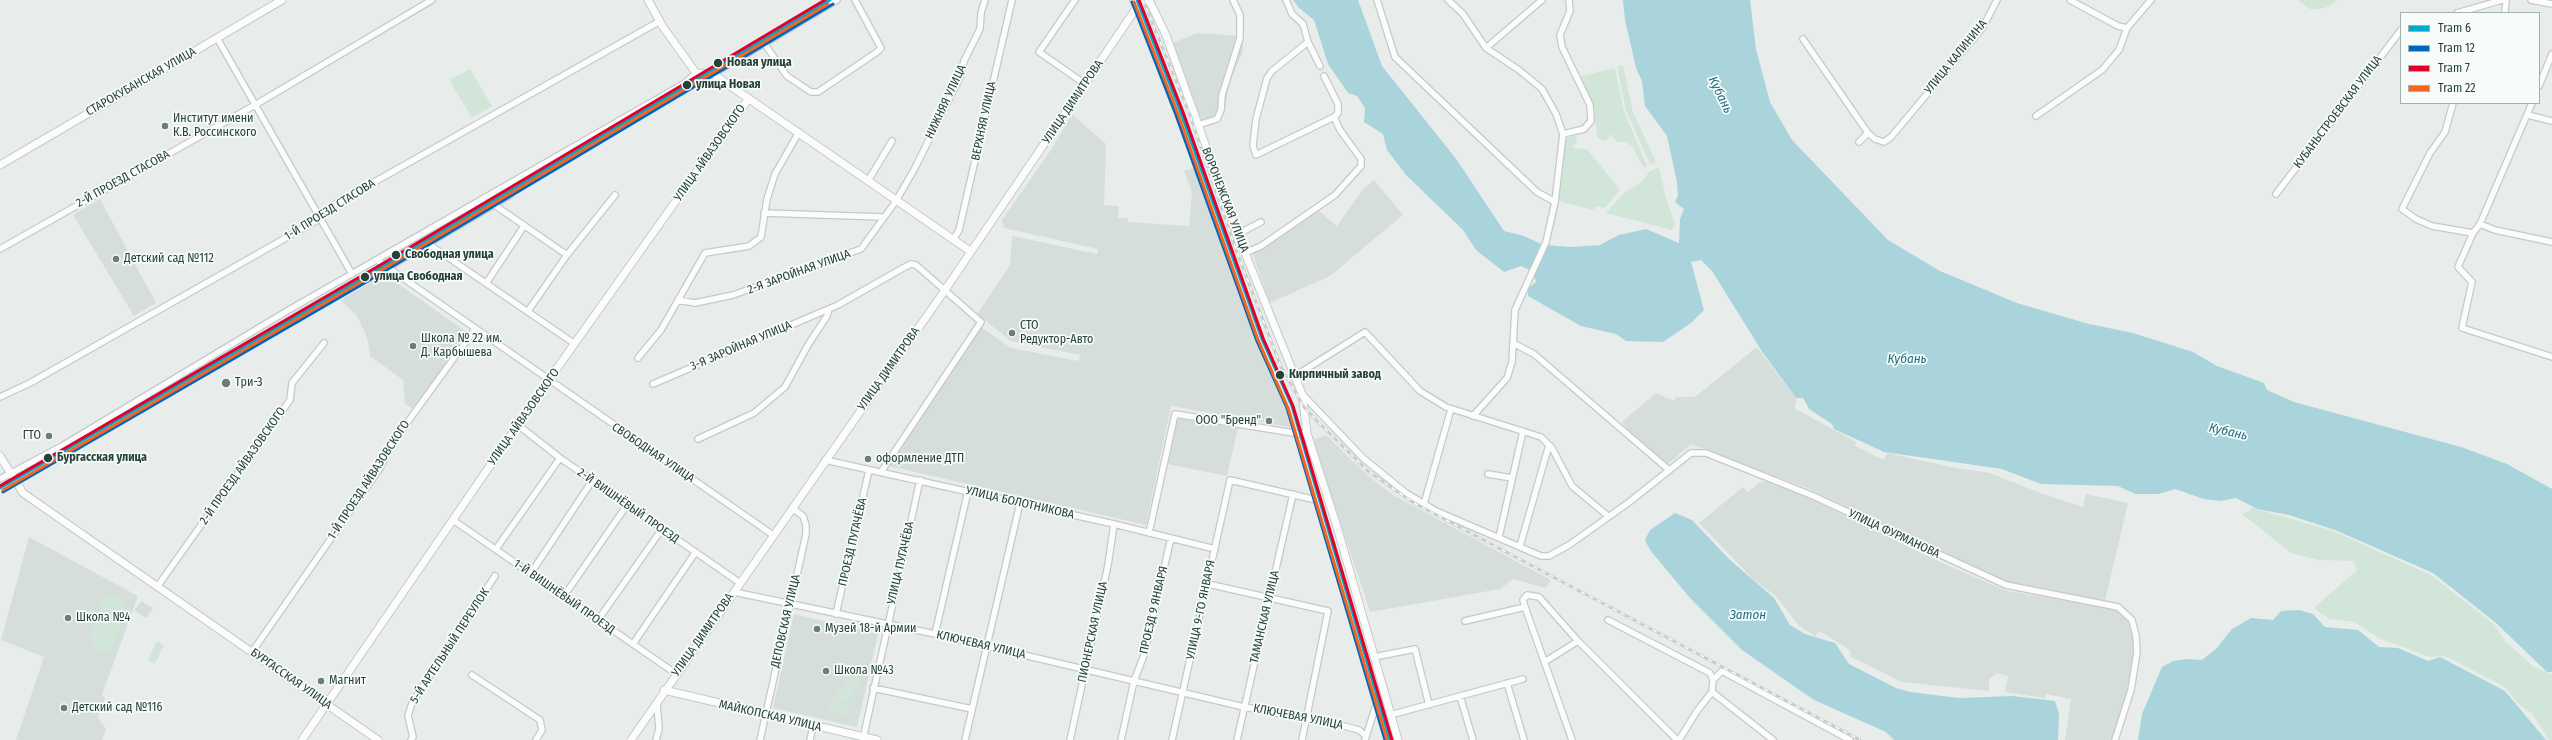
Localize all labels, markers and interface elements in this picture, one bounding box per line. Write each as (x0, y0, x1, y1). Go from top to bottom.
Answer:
legend (2400, 12, 2540, 104)
street label: УЛИЦА КАЛИНИНА (1922, 17, 1990, 97)
text: Tram 6 (2438, 21, 2471, 35)
text: Tram 12 (2438, 41, 2475, 55)
street label: СТАРОКУБАНСКАЯ УЛИЦА (83, 45, 199, 119)
street label: КУБАНЬСТРОЕВСКАЯ УЛИЦА (2291, 53, 2385, 171)
place label: Новая улица (727, 56, 792, 70)
marker: Новая улица (712, 57, 724, 69)
street label: УЛИЦА ДИМИТРОВА (1040, 57, 1106, 147)
text: Tram 7 (2438, 61, 2470, 75)
street label: НИЖНЯЯ УЛИЦА (923, 63, 969, 141)
water label: Кубань (1704, 74, 1736, 116)
place label: улица Новая (696, 78, 761, 92)
marker: улица Новая (681, 79, 693, 91)
street label: ВЕРХНЯЯ УЛИЦА (969, 80, 999, 162)
text: Tram 22 (2438, 81, 2476, 95)
street label: УЛИЦА АЙВАЗОВСКОГО (671, 102, 749, 204)
place label: Институт имени К.В. Россинского (173, 112, 257, 140)
marker: Институт имени К.В. Россинского (160, 121, 170, 131)
street label: ВОРОНЕЖСКАЯ УЛИЦА (1198, 145, 1252, 255)
street label: 2-Й ПРОЕЗД СТАСОВА (74, 147, 172, 211)
street label: 1-Й ПРОЕЗД СТАСОВА (282, 176, 378, 244)
street label: 2-Я ЗАРОЙНАЯ УЛИЦА (746, 247, 852, 297)
place label: Свободная улица (405, 248, 494, 262)
marker: Свободная улица (390, 249, 402, 261)
place label: Детский сад №112 (124, 252, 214, 266)
marker: Детский сад №112 (111, 254, 121, 264)
place label: улица Свободная (374, 270, 463, 284)
marker: улица Свободная (359, 271, 371, 283)
street label: 3-Я ЗАРОЙНАЯ УЛИЦА (688, 318, 794, 374)
place label: СТО Редуктор-Авто (1020, 319, 1093, 347)
street label: УЛИЦА ДИМИТРОВА (855, 325, 923, 413)
marker: СТО Редуктор-Авто (1007, 328, 1017, 338)
place label: Школа № 22 им. Д. Карбышева (421, 332, 502, 360)
marker: Школа № 22 им. Д. Карбышева (408, 341, 418, 351)
water label: Кубань (1887, 351, 1927, 367)
street label: УЛИЦА АЙВАЗОВСКОГО (485, 366, 563, 468)
place label: Кирпичный завод (1289, 368, 1381, 382)
marker: Кирпичный завод (1274, 369, 1286, 381)
place label: Три-З (235, 376, 263, 390)
marker: Три-З (220, 377, 232, 389)
street label: 2-Й ПРОЕЗД АЙВАЗОВСКОГО (197, 405, 289, 527)
place label: ООО "Бренд" (1195, 414, 1261, 428)
marker: ООО "Бренд" (1264, 416, 1274, 426)
street label: 1-Й ПРОЕЗД АЙВАЗОВСКОГО (325, 418, 413, 542)
street label: СВОБОДНАЯ УЛИЦА (609, 420, 697, 486)
water label: Кубань (2207, 420, 2249, 444)
place label: ГТО (23, 429, 41, 443)
marker: ГТО (44, 431, 54, 441)
place label: Бургасская улица (57, 451, 147, 465)
marker: Бургасская улица (42, 452, 54, 464)
place label: оформление ДТП (876, 452, 964, 466)
marker: оформление ДТП (863, 454, 873, 464)
street label: 2-Й ВИШНЁВЫЙ ПРОЕЗД (574, 465, 682, 547)
street label: УЛИЦА БОЛОТНИКОВА (964, 484, 1076, 522)
street label: ПРОЕЗД ПУГАЧЁВА (836, 496, 870, 588)
street label: УЛИЦА ФУРМАНОВА (1846, 507, 1942, 561)
street label: УЛИЦА ПУГАЧЁВА (884, 520, 918, 606)
street label: 1-Й ВИШНЁВЫЙ ПРОЕЗД (511, 557, 617, 637)
street label: УЛИЦА 9-ГО ЯНВАРЯ (1183, 559, 1219, 661)
street label: ПРОЕЗД 9 ЯНВАРЯ (1137, 565, 1171, 655)
street label: ТАМАНСКАЯ УЛИЦА (1247, 569, 1283, 665)
street label: ДЕПОВСКАЯ УЛИЦА (768, 573, 804, 669)
street label: ПИОНЕРСКАЯ УЛИЦА (1075, 580, 1111, 684)
street label: 5-Й АРТЕЛЬНЫЙ ПЕРЕУЛОК (407, 586, 493, 706)
street label: УЛИЦА ДИМИТРОВА (669, 591, 737, 679)
water label: Затон (1730, 607, 1766, 623)
place label: Школа №4 (76, 611, 130, 625)
marker: Школа №4 (63, 613, 73, 623)
place label: Музей 18-й Армии (825, 622, 917, 636)
marker: Музей 18-й Армии (812, 624, 822, 634)
street label: КЛЮЧЕВАЯ УЛИЦА (935, 628, 1027, 662)
street label: БУРГАССКАЯ УЛИЦА (247, 646, 335, 712)
place label: Школа №43 (834, 664, 894, 678)
marker: Школа №43 (821, 666, 831, 676)
place label: Магнит (329, 674, 366, 688)
marker: Магнит (316, 676, 326, 686)
street label: МАЙКОПСКАЯ УЛИЦА (717, 697, 823, 735)
place label: Детский сад №116 (72, 701, 162, 715)
street label: КЛЮЧЕВАЯ УЛИЦА (1252, 701, 1344, 733)
marker: Детский сад №116 (59, 703, 69, 713)

